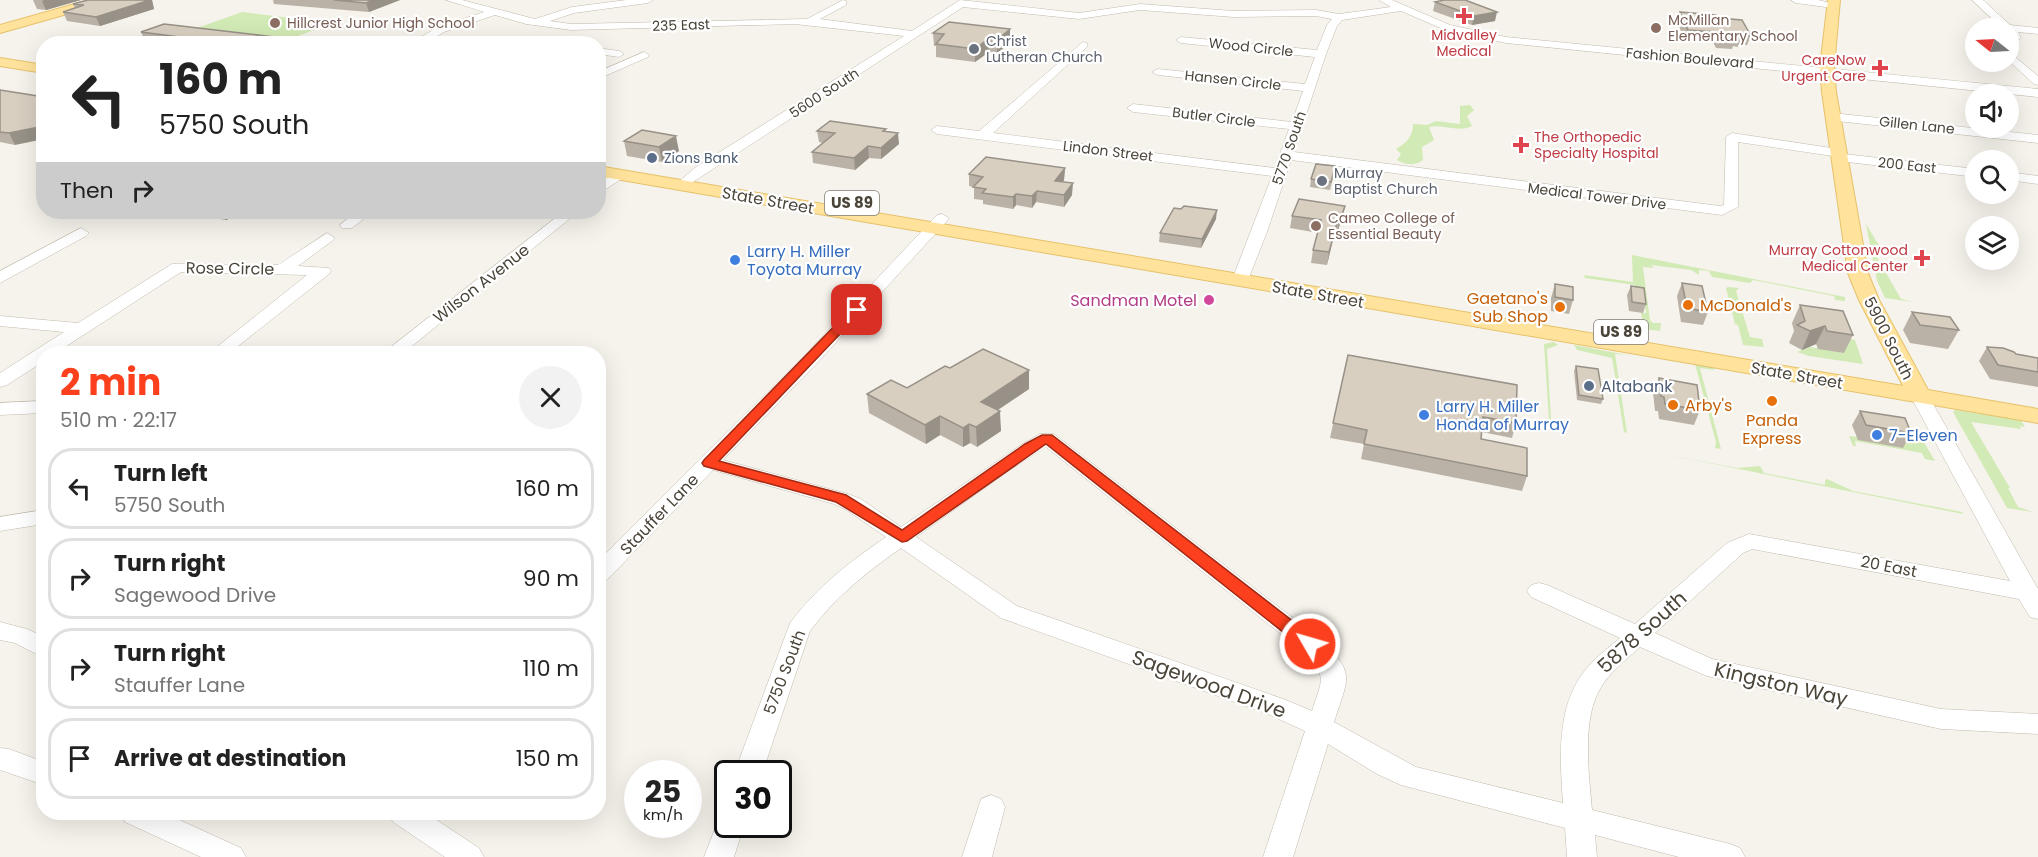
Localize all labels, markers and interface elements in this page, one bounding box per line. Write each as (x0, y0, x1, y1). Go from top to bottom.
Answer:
marker: Midvalley Medical (1455, 7, 1473, 25)
place label: McMillan Elementary School (1668, 10, 1798, 46)
place label: Hillcrest Junior High School (287, 13, 475, 33)
street label: 235 East (652, 14, 710, 36)
marker: Hillcrest Junior High School (268, 16, 282, 30)
north arrow (1965, 18, 2019, 72)
map controls (1965, 18, 2019, 270)
marker: McMillan Elementary School (1649, 21, 1663, 35)
place label: Midvalley Medical (1431, 25, 1497, 61)
place label: Christ Lutheran Church (986, 31, 1103, 67)
street label: Wood Circle (1208, 33, 1295, 61)
marker: Christ Lutheran Church (967, 42, 981, 56)
street label: Fashion Boulevard (1625, 42, 1755, 74)
text: 160 m (159, 50, 282, 109)
place label: CareNow Urgent Care (1781, 50, 1867, 86)
marker: CareNow Urgent Care (1871, 59, 1889, 77)
icon: left (60, 60, 138, 138)
street label: 5600 South (785, 63, 863, 123)
street label: Hansen Circle (1184, 65, 1283, 95)
button: sound (1965, 84, 2019, 138)
street label: Butler Circle (1171, 102, 1257, 132)
text: 5750 South (159, 106, 309, 143)
street label: 5770 South (1267, 108, 1311, 188)
street label: Gillen Lane (1878, 111, 1956, 139)
place label: The Orthopedic Specialty Hospital (1534, 127, 1659, 163)
street label: Lindon Street (1062, 136, 1154, 166)
marker: The Orthopedic Specialty Hospital (1512, 136, 1530, 154)
place label: Zions Bank (664, 148, 739, 168)
button: search (1965, 150, 2019, 204)
marker: Zions Bank (645, 151, 659, 165)
street label: 200 East (1877, 152, 1937, 178)
place label: Murray Baptist Church (1334, 163, 1438, 199)
icon: right (126, 174, 159, 207)
marker: Murray Baptist Church (1315, 174, 1329, 188)
text: Then (60, 175, 114, 206)
street label: Medical Tower Drive (1527, 178, 1668, 214)
street label: State Street (720, 181, 816, 220)
road number: US 89 (825, 191, 879, 215)
place label: Cameo College of Essential Beauty (1328, 208, 1455, 244)
button: layers (1965, 216, 2019, 270)
marker: Cameo College of Essential Beauty (1309, 219, 1323, 233)
street label: Wilson Avenue (428, 238, 534, 328)
place label: Larry H. Miller Toyota Murray (747, 240, 862, 281)
place label: Murray Cottonwood Medical Center (1769, 240, 1908, 276)
marker: Murray Cottonwood Medical Center (1913, 249, 1931, 267)
marker: Larry H. Miller Toyota Murray (728, 253, 742, 267)
street label: Rose Circle (186, 256, 274, 281)
street label: State Street (1270, 275, 1366, 314)
pin (831, 284, 882, 335)
place label: Gaetano's Sub Shop (1467, 287, 1548, 328)
place label: Sandman Motel (1070, 289, 1197, 312)
icon: arrive (840, 293, 873, 326)
marker: Sandman Motel (1202, 293, 1216, 307)
street label: 5900 South (1858, 293, 1919, 384)
place label: McDonald's (1700, 294, 1792, 317)
marker: McDonald's (1681, 298, 1695, 312)
marker: Gaetano's Sub Shop (1553, 300, 1567, 314)
road number: US 89 (1594, 320, 1648, 344)
street label: State Street (1749, 356, 1845, 395)
text: 2 min (60, 357, 161, 408)
button: close (519, 366, 582, 429)
place label: Altabank (1601, 375, 1673, 398)
marker: Altabank (1582, 379, 1596, 393)
place label: Arby's (1685, 394, 1732, 417)
marker: Panda Express (1765, 394, 1779, 408)
place label: Larry H. Miller Honda of Murray (1436, 395, 1569, 436)
marker: Arby's (1666, 398, 1680, 412)
text: 510 m · 22:17 (60, 406, 177, 434)
marker: Larry H. Miller Honda of Murray (1417, 408, 1431, 422)
place label: Panda Express (1742, 409, 1802, 450)
place label: 7-Eleven (1889, 424, 1958, 447)
marker: 7-Eleven (1870, 428, 1884, 442)
text: Turn left (114, 458, 208, 489)
street label: Stauffer Lane (615, 469, 704, 560)
icon: left (63, 472, 96, 505)
text: 160 m (516, 473, 579, 504)
text: 5750 South (114, 491, 225, 519)
text: Turn right (114, 548, 225, 579)
street label: 20 East (1859, 550, 1919, 583)
icon: right (63, 562, 96, 595)
text: 90 m (523, 563, 579, 594)
text: Sagewood Drive (114, 581, 276, 609)
street label: 5878 South (1591, 584, 1693, 680)
position arrow (1278, 612, 1342, 676)
street label: 5750 South (758, 626, 811, 718)
text: Turn right (114, 638, 225, 669)
street label: Sagewood Drive (1128, 643, 1290, 725)
icon: right (63, 652, 96, 685)
text: 110 m (523, 653, 579, 684)
street label: Kingston Way (1712, 655, 1850, 713)
text: Stauffer Lane (114, 671, 245, 699)
icon: arrive (63, 742, 96, 775)
text: Arrive at destination (114, 743, 346, 774)
text: 150 m (516, 743, 579, 774)
speed limit sign: 30 (714, 760, 792, 838)
text: 25 (645, 770, 681, 813)
text: km/h (643, 804, 683, 825)

